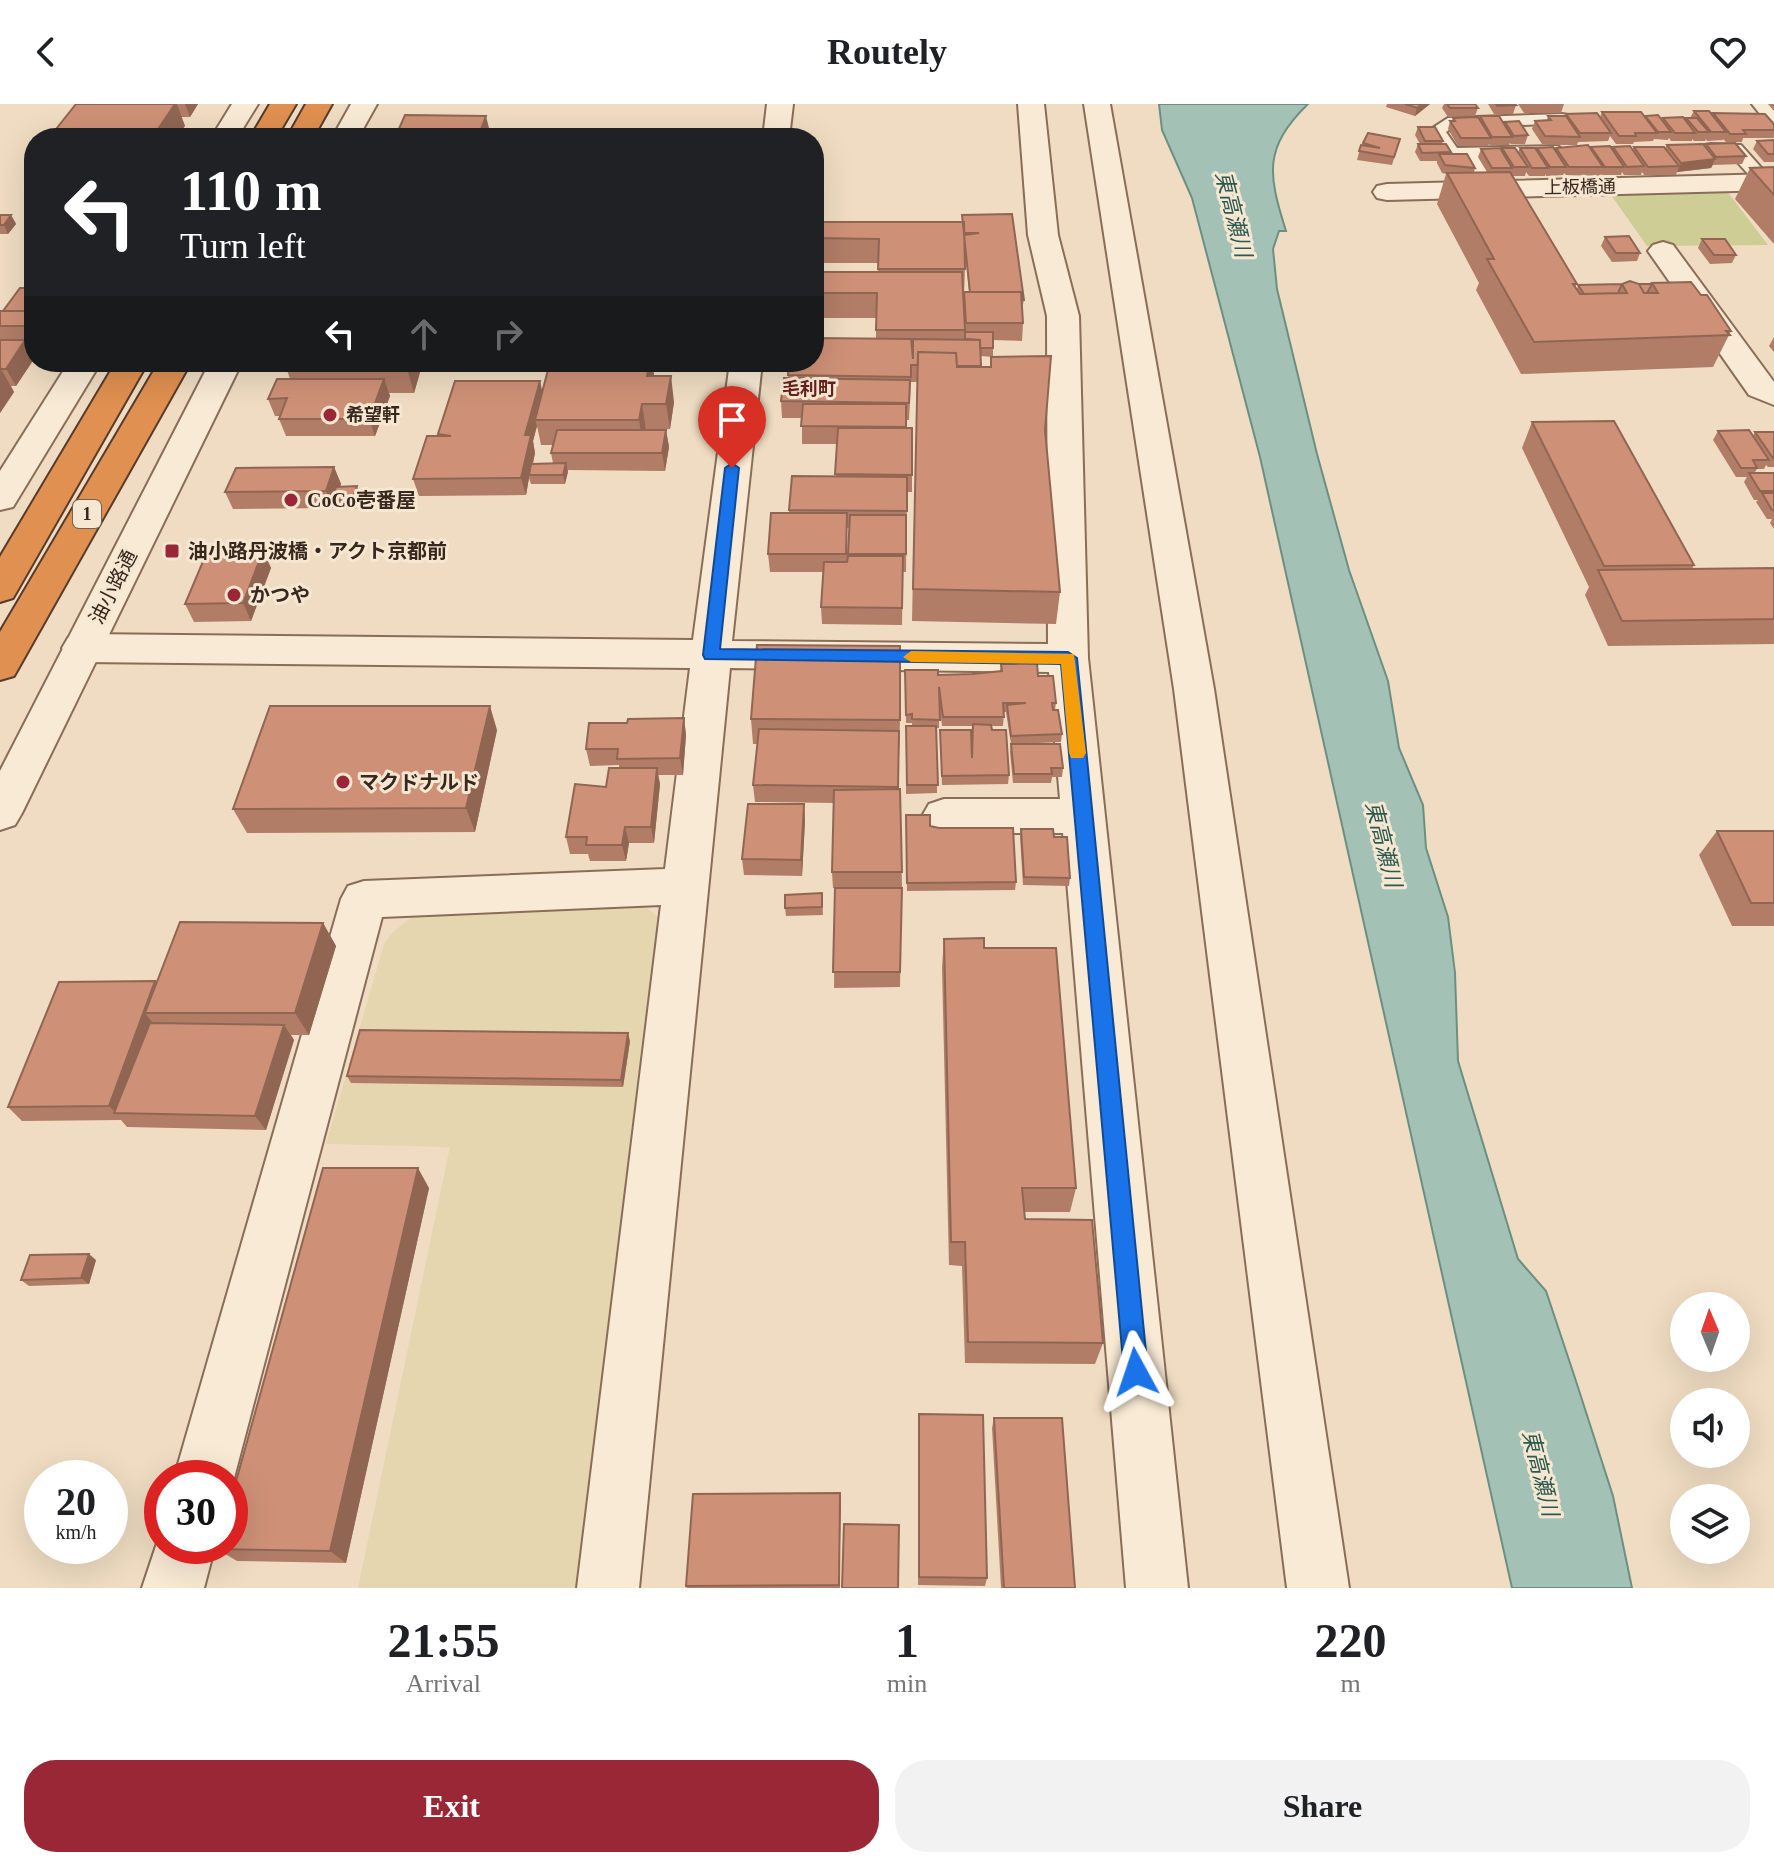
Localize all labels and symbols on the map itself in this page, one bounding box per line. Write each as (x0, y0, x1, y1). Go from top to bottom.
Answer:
water label: 東高瀬川 (1211, 168, 1257, 262)
street label: 上板橋通 (1544, 176, 1616, 198)
district label: 毛利町 (782, 379, 836, 399)
pin (698, 386, 766, 468)
place label: 希望軒 (346, 405, 400, 425)
marker: 希望軒 (321, 406, 339, 424)
place label: CoCo壱番屋 (307, 489, 416, 511)
marker: CoCo壱番屋 (282, 491, 300, 509)
road number: 1 (73, 500, 101, 528)
place label: 油小路丹波橋・アクト京都前 (188, 540, 447, 562)
marker: 油小路丹波橋・アクト京都前 (163, 542, 181, 560)
street label: 油小路通 (85, 546, 141, 628)
place label: かつや (250, 584, 310, 606)
marker: かつや (225, 586, 243, 604)
place label: マクドナルド (359, 771, 479, 793)
marker: マクドナルド (334, 773, 352, 791)
water label: 東高瀬川 (1361, 798, 1407, 892)
north arrow (1670, 1292, 1750, 1372)
position arrow (1094, 1330, 1178, 1414)
water label: 東高瀬川 (1518, 1427, 1564, 1521)
speed limit sign: 30 (144, 1460, 248, 1564)

